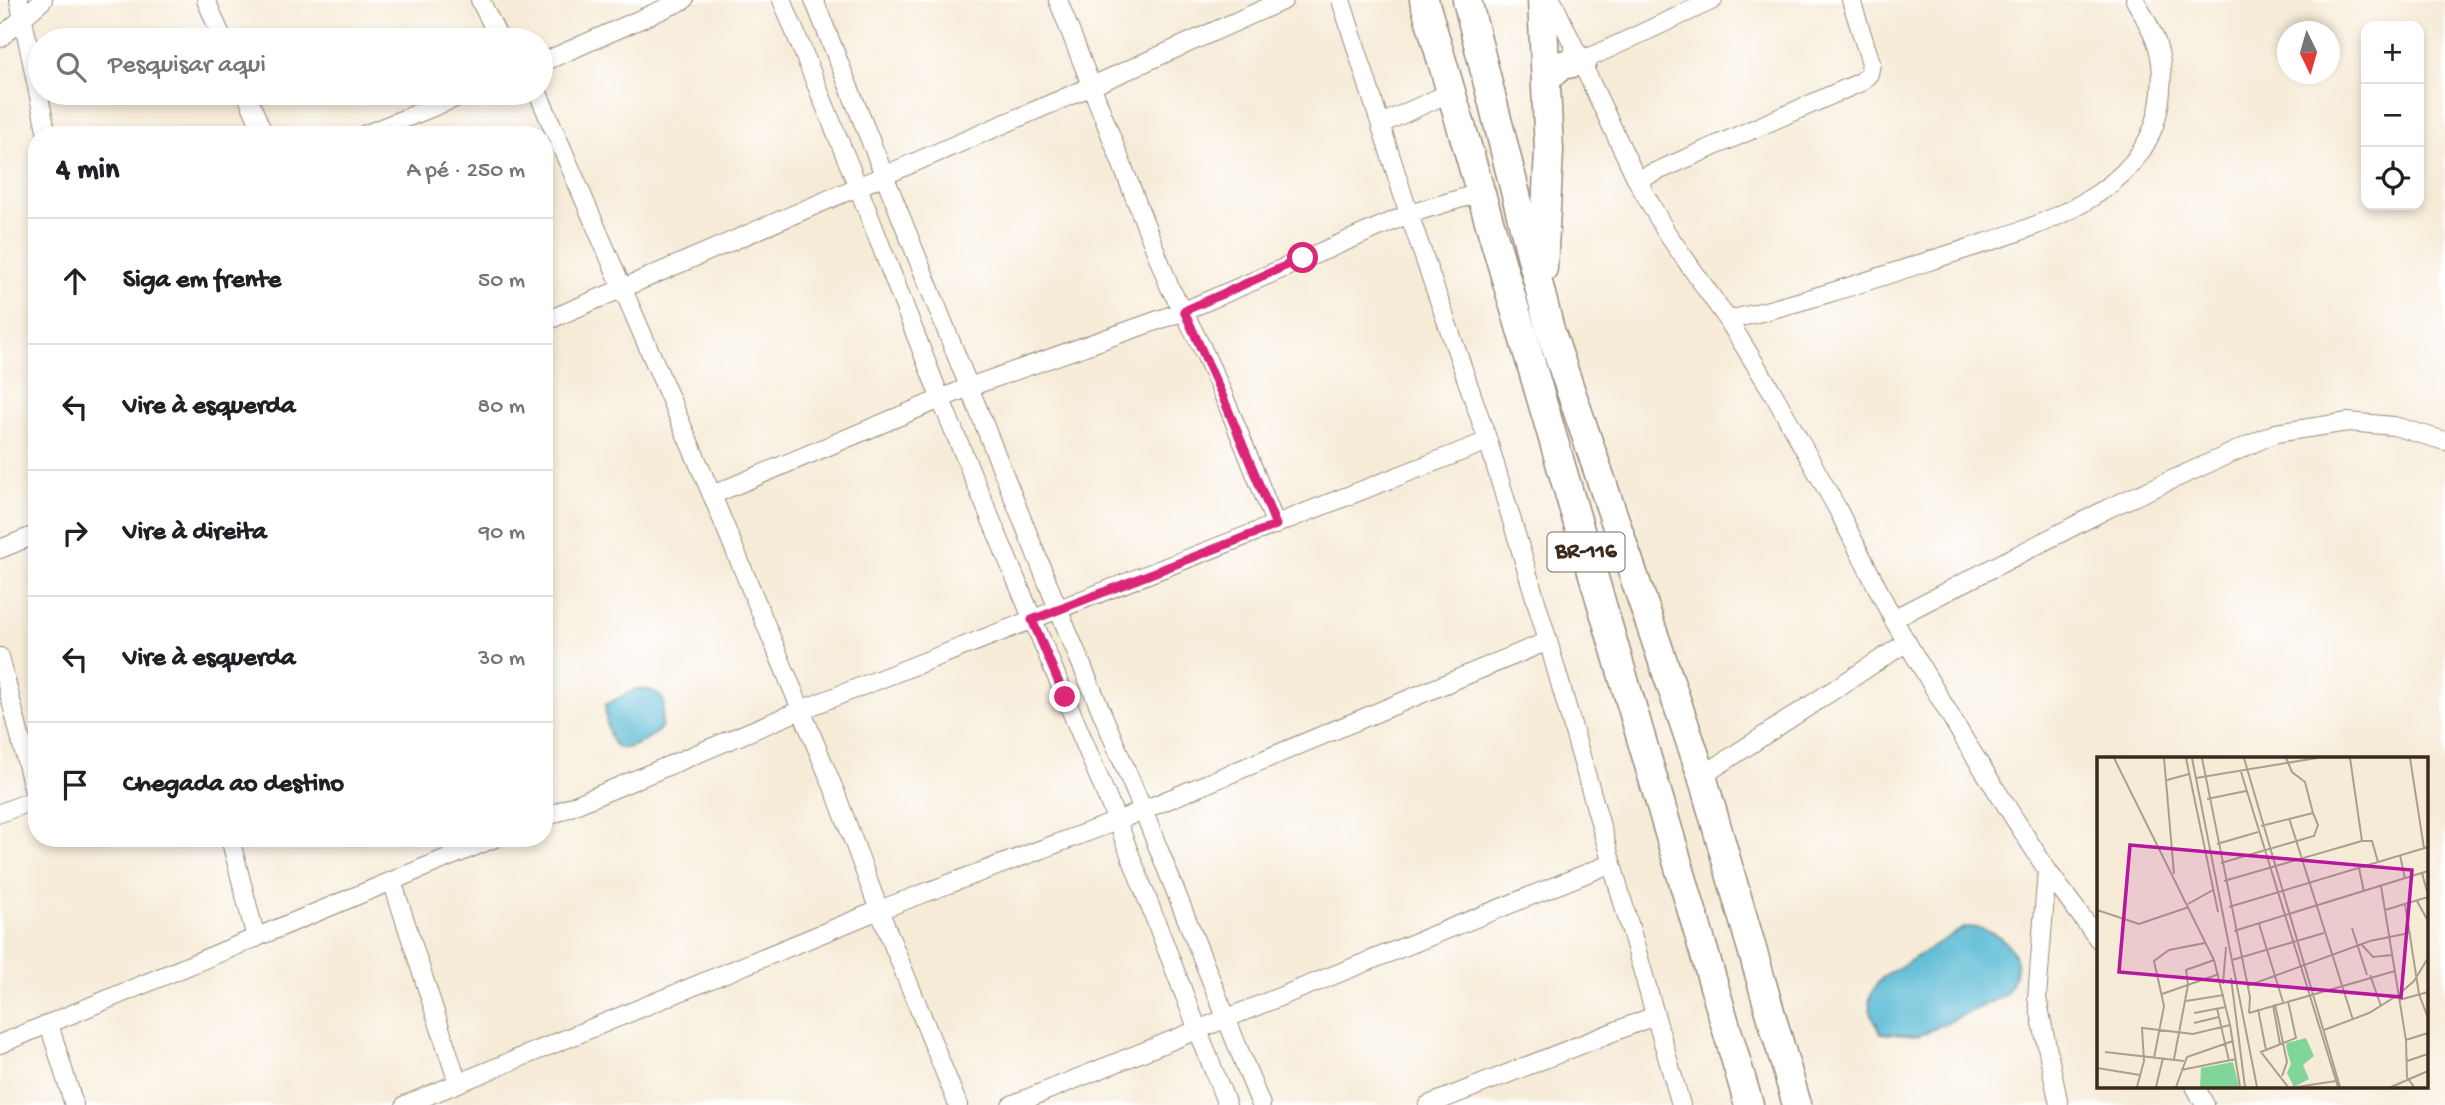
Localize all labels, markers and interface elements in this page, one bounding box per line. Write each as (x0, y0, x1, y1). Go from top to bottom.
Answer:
north arrow (2277, 21, 2340, 84)
map controls (2361, 21, 2424, 210)
button: + (2361, 21, 2424, 84)
search box (28, 28, 553, 105)
icon: search (52, 48, 90, 86)
text: Pesquisar aqui (108, 51, 266, 82)
button: − (2361, 84, 2424, 147)
button: locate (2361, 147, 2424, 210)
text: 4 min (56, 154, 119, 189)
text: A pé · 250 m (406, 158, 525, 185)
route start (1287, 242, 1318, 273)
icon: ahead (56, 262, 94, 300)
text: Siga em frente (123, 266, 281, 297)
text: 50 m (478, 268, 525, 295)
icon: left (56, 388, 94, 426)
text: Vire à esquerda (123, 392, 296, 423)
text: 80 m (478, 394, 525, 421)
icon: right (56, 514, 94, 552)
text: Vire à direita (123, 518, 267, 549)
text: 90 m (479, 520, 525, 547)
road number: BR-116 (1548, 532, 1624, 572)
icon: left (56, 640, 94, 678)
text: Vire à esquerda (123, 644, 296, 675)
text: 30 m (478, 646, 525, 673)
route end (1049, 681, 1080, 712)
inset map (2097, 757, 2428, 1088)
icon: arrive (56, 766, 94, 804)
text: Chegada ao destino (123, 770, 344, 801)

